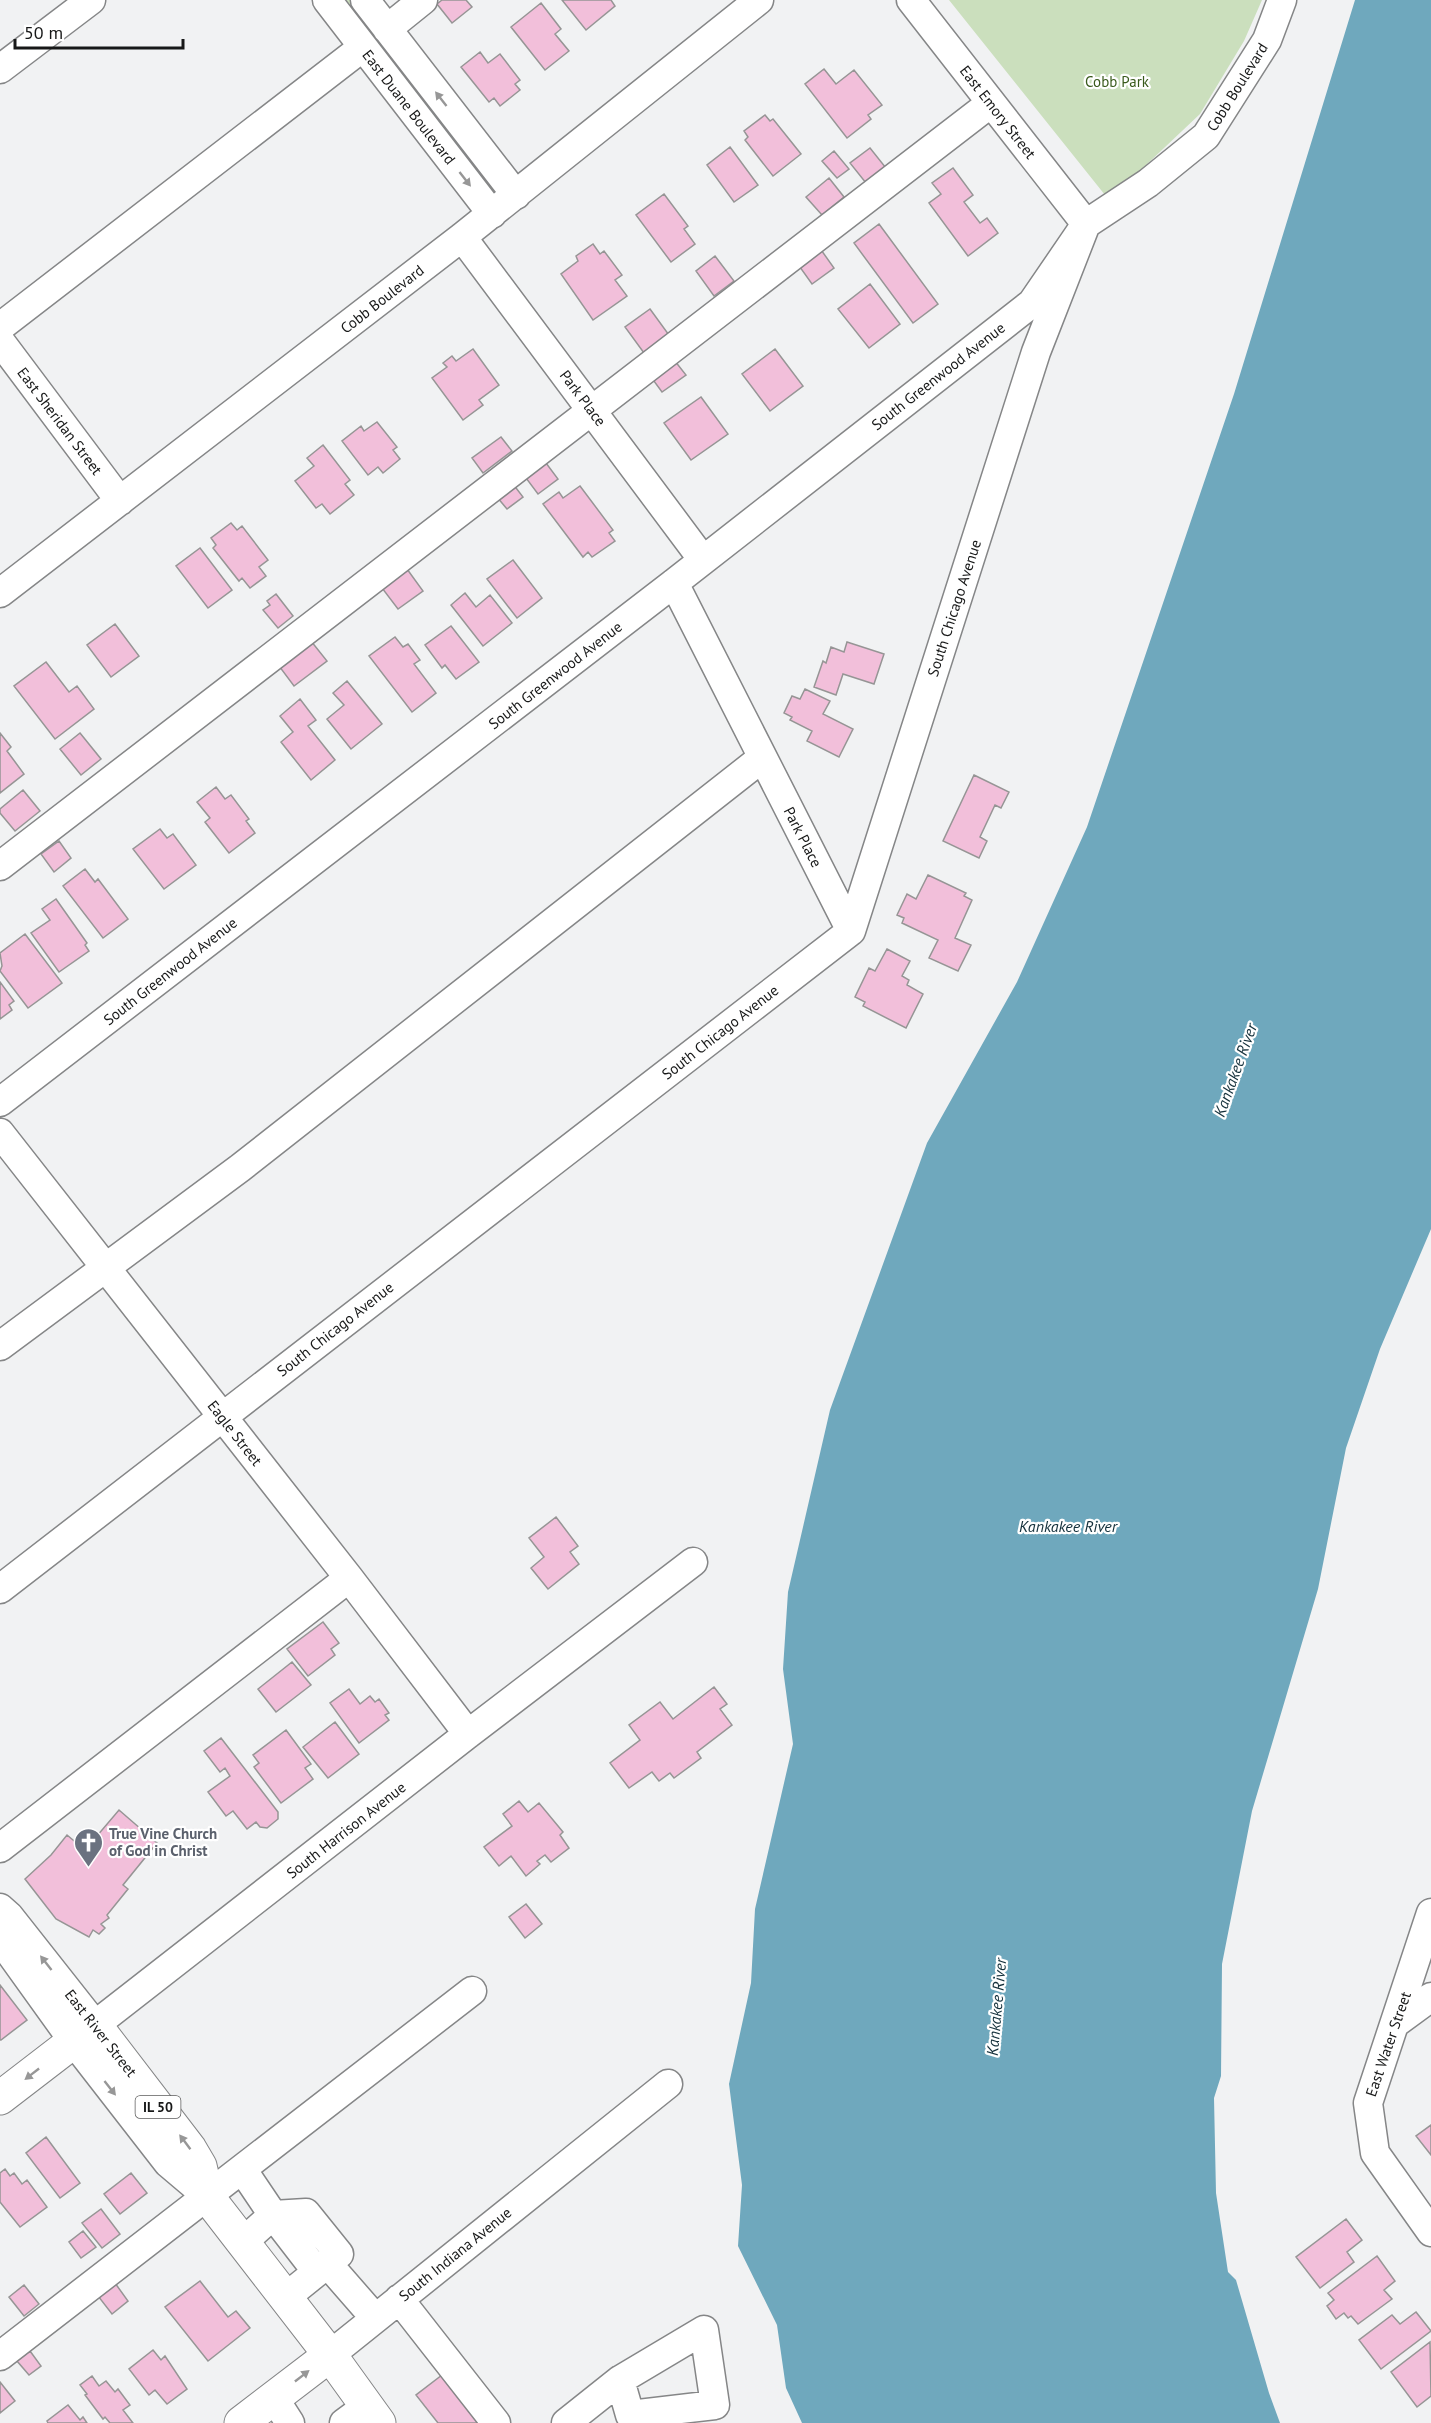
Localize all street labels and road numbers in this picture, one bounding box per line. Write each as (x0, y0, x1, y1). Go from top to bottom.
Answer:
street label: Cobb Boulevard (1202, 39, 1272, 135)
street label: East Duane Boulevard (358, 46, 460, 168)
street label: East Emory Street (956, 62, 1040, 162)
street label: Cobb Boulevard (336, 261, 428, 337)
street label: South Greenwood Avenue (867, 318, 1009, 434)
street label: East Sheridan Street (13, 363, 107, 479)
street label: Park Place (556, 366, 610, 430)
street label: South Chicago Avenue (923, 537, 985, 679)
street label: South Greenwood Avenue (484, 617, 626, 733)
street label: Park Place (780, 804, 826, 870)
street label: South Greenwood Avenue (99, 913, 241, 1029)
street label: South Chicago Avenue (658, 981, 782, 1083)
street label: South Chicago Avenue (273, 1278, 397, 1380)
street label: Eagle Street (204, 1396, 266, 1470)
street label: South Harrison Avenue (283, 1778, 409, 1882)
street label: East River Street (61, 1985, 141, 2081)
street label: East Water Street (1361, 1989, 1415, 2099)
road number: IL 50 (136, 2096, 180, 2118)
street label: South Indiana Avenue (395, 2203, 515, 2305)

